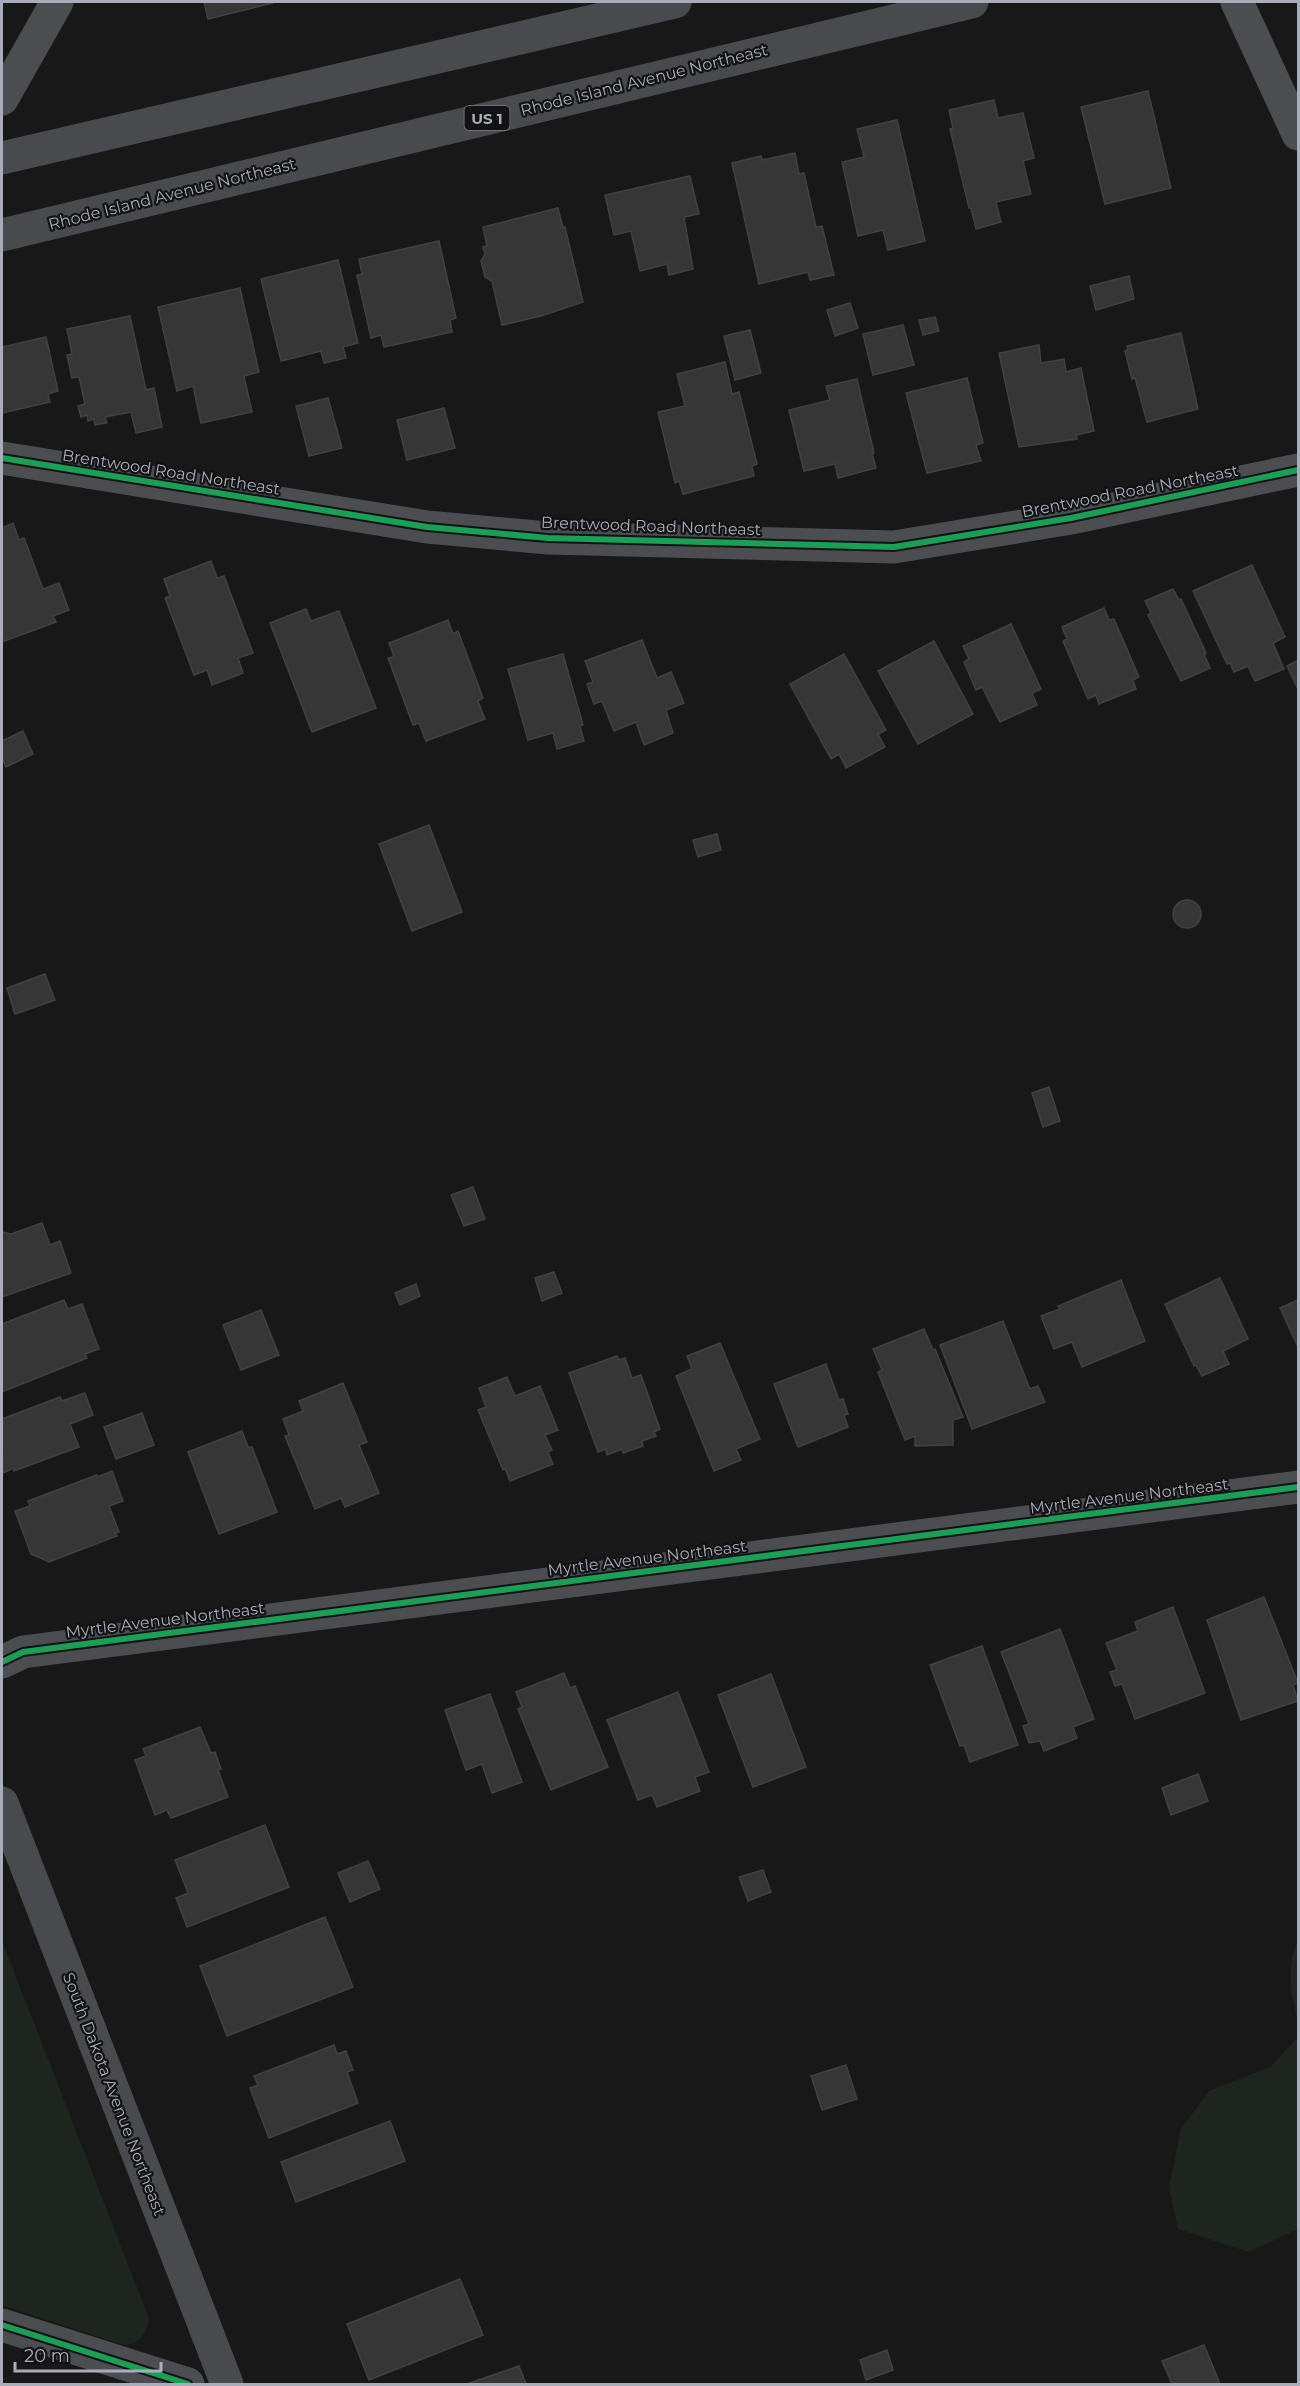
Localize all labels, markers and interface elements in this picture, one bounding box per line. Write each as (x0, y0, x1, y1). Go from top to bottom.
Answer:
street label: Rhode Island Avenue Northeast (518, 40, 770, 120)
road number: US 1 (464, 106, 510, 130)
street label: Rhode Island Avenue Northeast (46, 154, 298, 234)
street label: Brentwood Road Northeast (61, 445, 282, 499)
street label: Brentwood Road Northeast (1020, 461, 1240, 521)
street label: Brentwood Road Northeast (541, 513, 762, 539)
street label: Myrtle Avenue Northeast (1029, 1474, 1230, 1518)
street label: Myrtle Avenue Northeast (547, 1536, 748, 1580)
street label: Myrtle Avenue Northeast (65, 1598, 266, 1642)
street label: South Dakota Avenue Northeast (59, 1970, 169, 2219)
scale bar (15, 2335, 160, 2373)
text: 20 m (24, 2345, 70, 2367)

